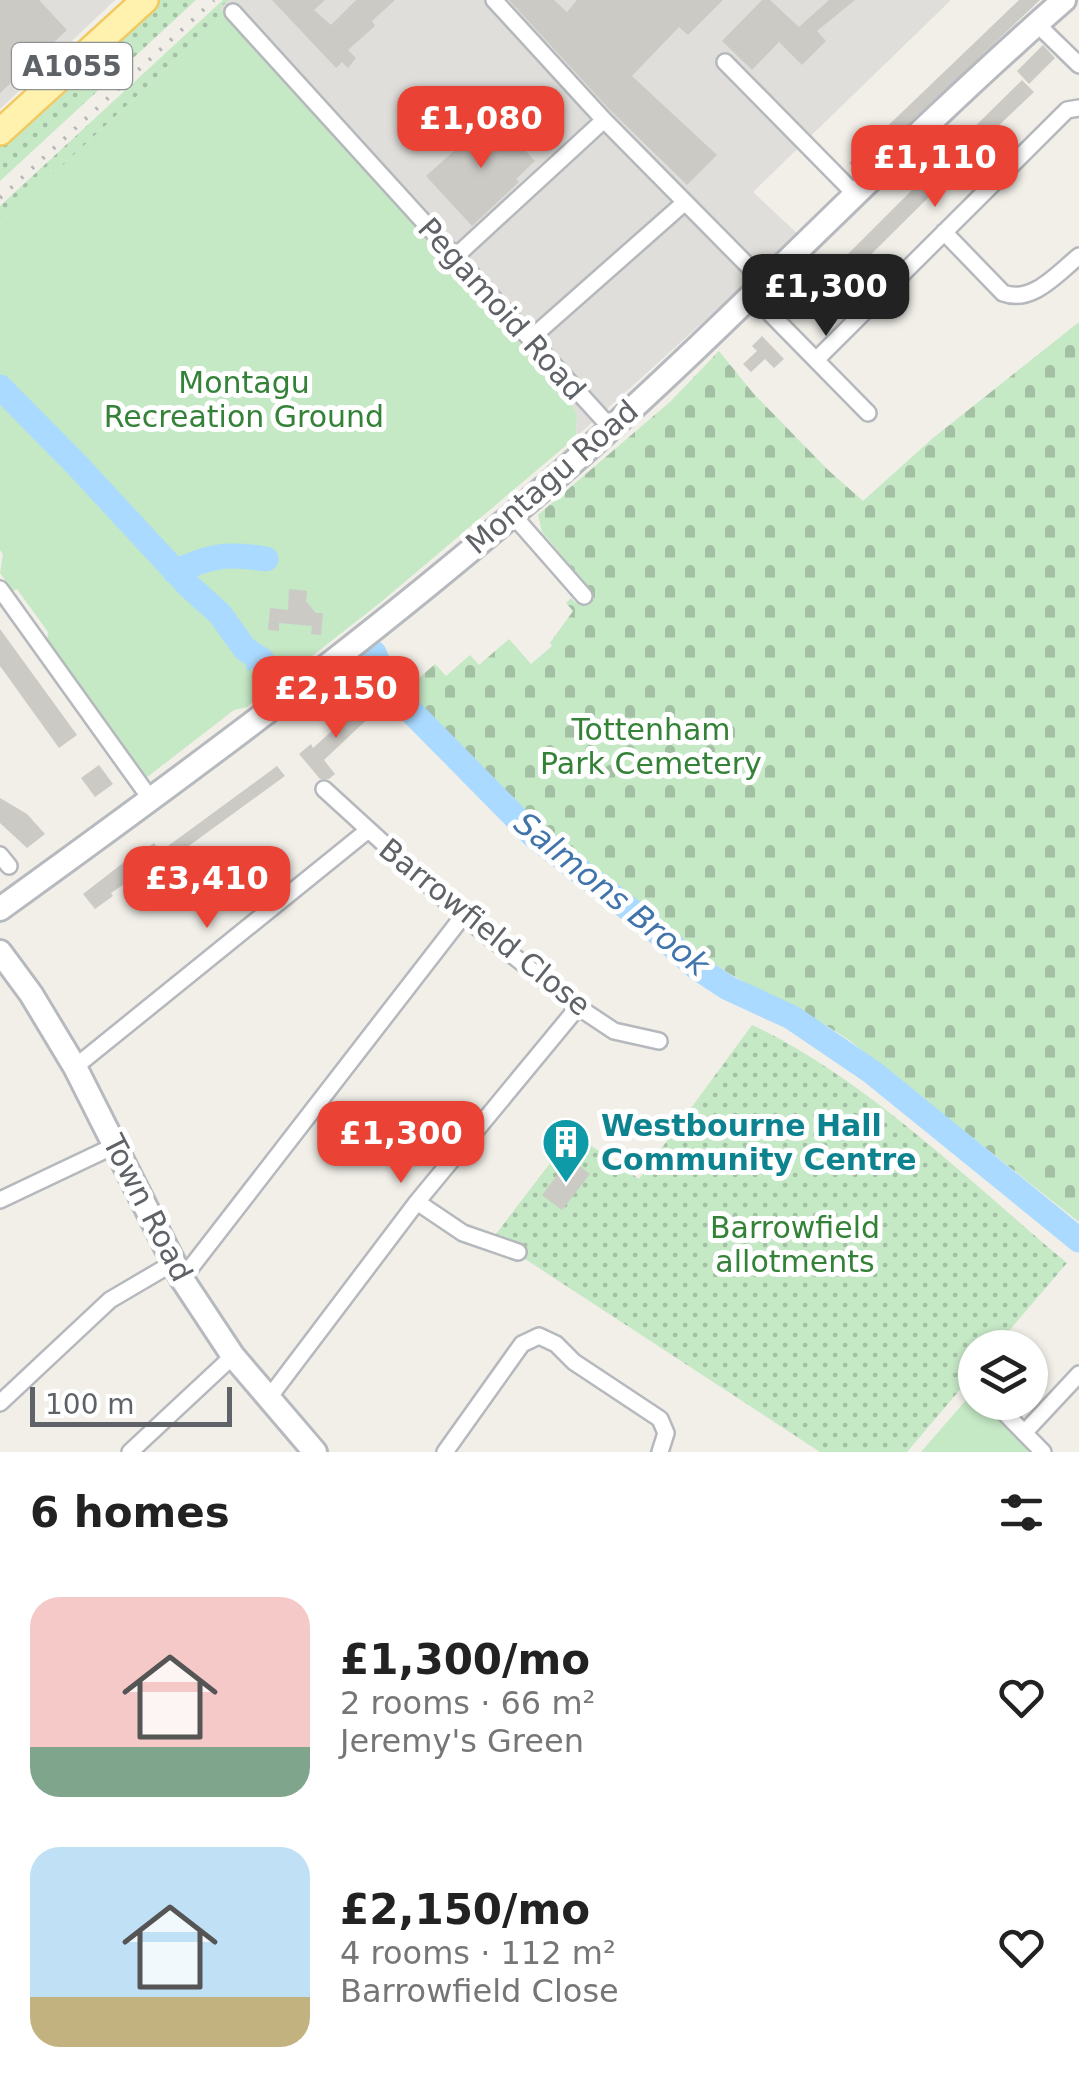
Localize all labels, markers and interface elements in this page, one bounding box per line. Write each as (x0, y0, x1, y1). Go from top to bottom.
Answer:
road number: A1055 (12, 43, 132, 89)
pin: £1,080 (400, 86, 562, 171)
text: £1,080 (419, 99, 543, 137)
pin: £1,110 (854, 125, 1016, 210)
text: £1,110 (873, 138, 997, 176)
street label: Pegamoid Road (411, 211, 593, 407)
pin: £1,300 (745, 254, 907, 339)
text: £1,300 (764, 267, 888, 305)
park label: Montagu Recreation Ground (104, 365, 384, 434)
street label: Montagu Road (459, 393, 645, 561)
pin: £2,150 (255, 656, 417, 741)
text: £2,150 (274, 669, 398, 707)
park label: Tottenham Park Cemetery (540, 712, 762, 781)
water label: Salmons Brook (507, 804, 718, 985)
street label: Barrowfield Close (372, 831, 598, 1023)
pin: £3,410 (126, 846, 288, 931)
text: £3,410 (145, 859, 269, 897)
pin: £1,300 (320, 1101, 482, 1186)
place label: Westbourne Hall Community Centre (601, 1108, 917, 1177)
text: £1,300 (339, 1114, 463, 1152)
building icon: Westbourne Hall Community Centre (540, 1116, 592, 1184)
street label: Town Road (96, 1128, 200, 1287)
park label: Barrowfield allotments (710, 1210, 880, 1279)
map controls (958, 1330, 1048, 1420)
button: layers (958, 1330, 1048, 1420)
scale bar (30, 1382, 232, 1426)
text: 100 m (45, 1388, 135, 1421)
icon: filters (994, 1485, 1049, 1540)
text: 6 homes (30, 1488, 230, 1537)
text: £1,300/mo (340, 1635, 590, 1684)
icon: home (110, 1637, 230, 1757)
icon: heart (994, 1670, 1049, 1725)
text: 2 rooms · 66 m² (340, 1684, 595, 1722)
text: Jeremy's Green (340, 1722, 584, 1760)
text: £2,150/mo (340, 1885, 590, 1934)
icon: home (110, 1887, 230, 2007)
icon: heart (994, 1920, 1049, 1975)
text: 4 rooms · 112 m² (340, 1934, 616, 1972)
text: Barrowfield Close (340, 1972, 619, 2010)

